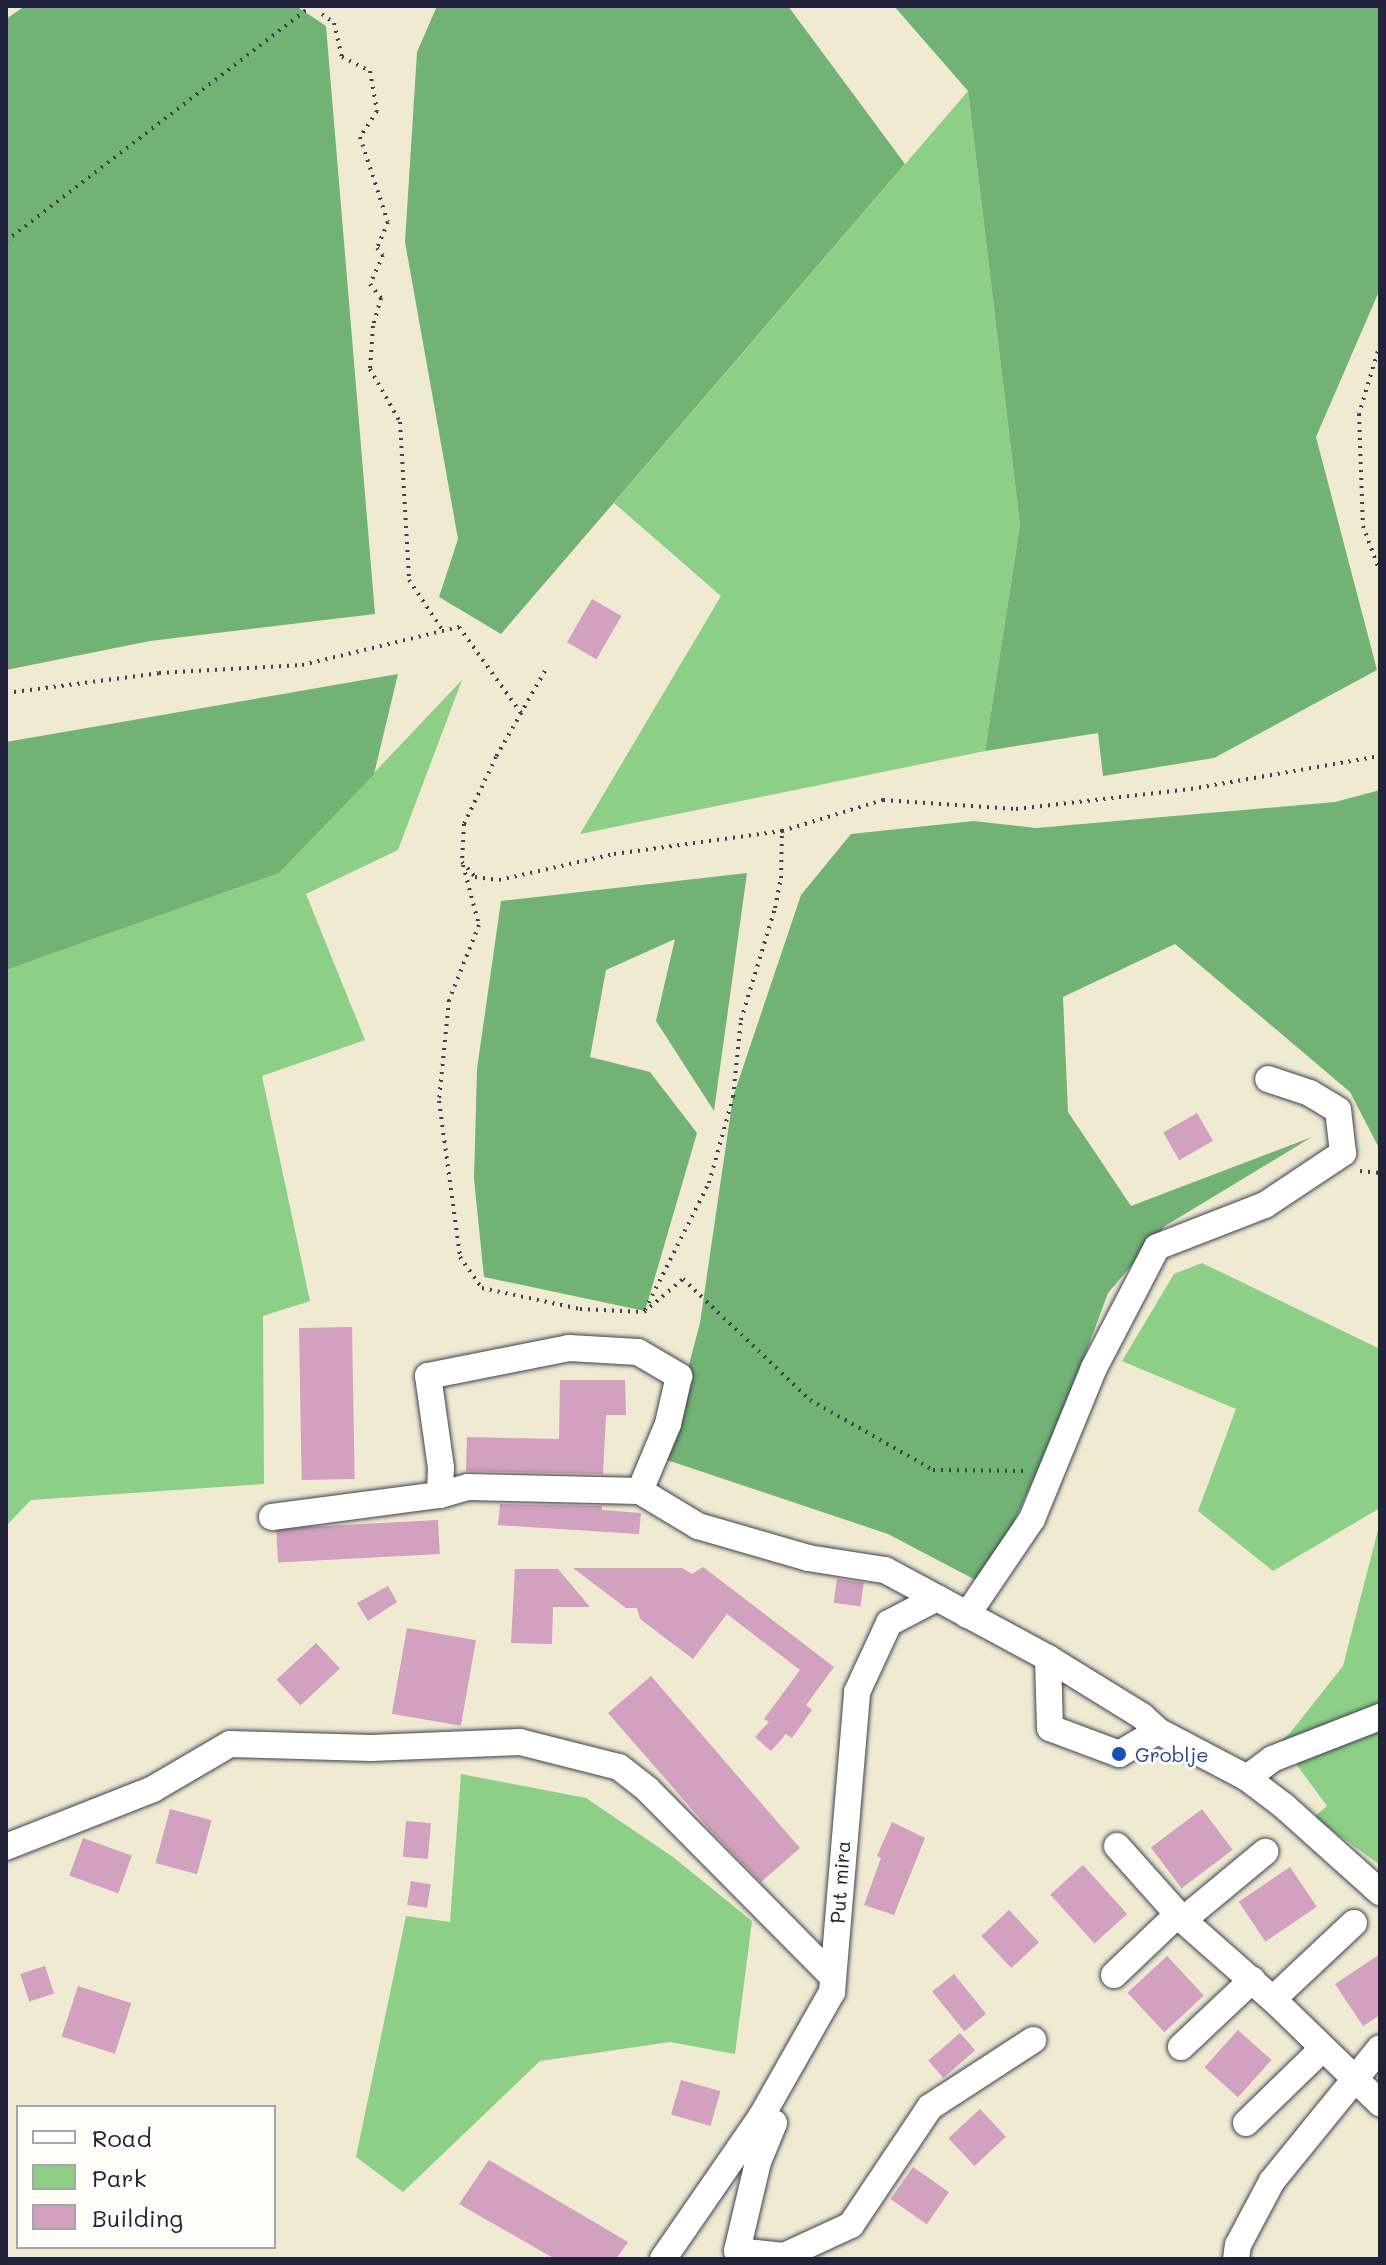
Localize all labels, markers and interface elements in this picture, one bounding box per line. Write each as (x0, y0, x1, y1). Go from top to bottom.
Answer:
place label: Groblje (1135, 1742, 1209, 1766)
marker: Groblje (1110, 1745, 1128, 1763)
street label: Put mira (825, 1840, 855, 1924)
legend (16, 2105, 276, 2249)
text: Road (92, 2122, 152, 2153)
text: Park (92, 2162, 146, 2193)
text: Building (92, 2202, 183, 2233)

